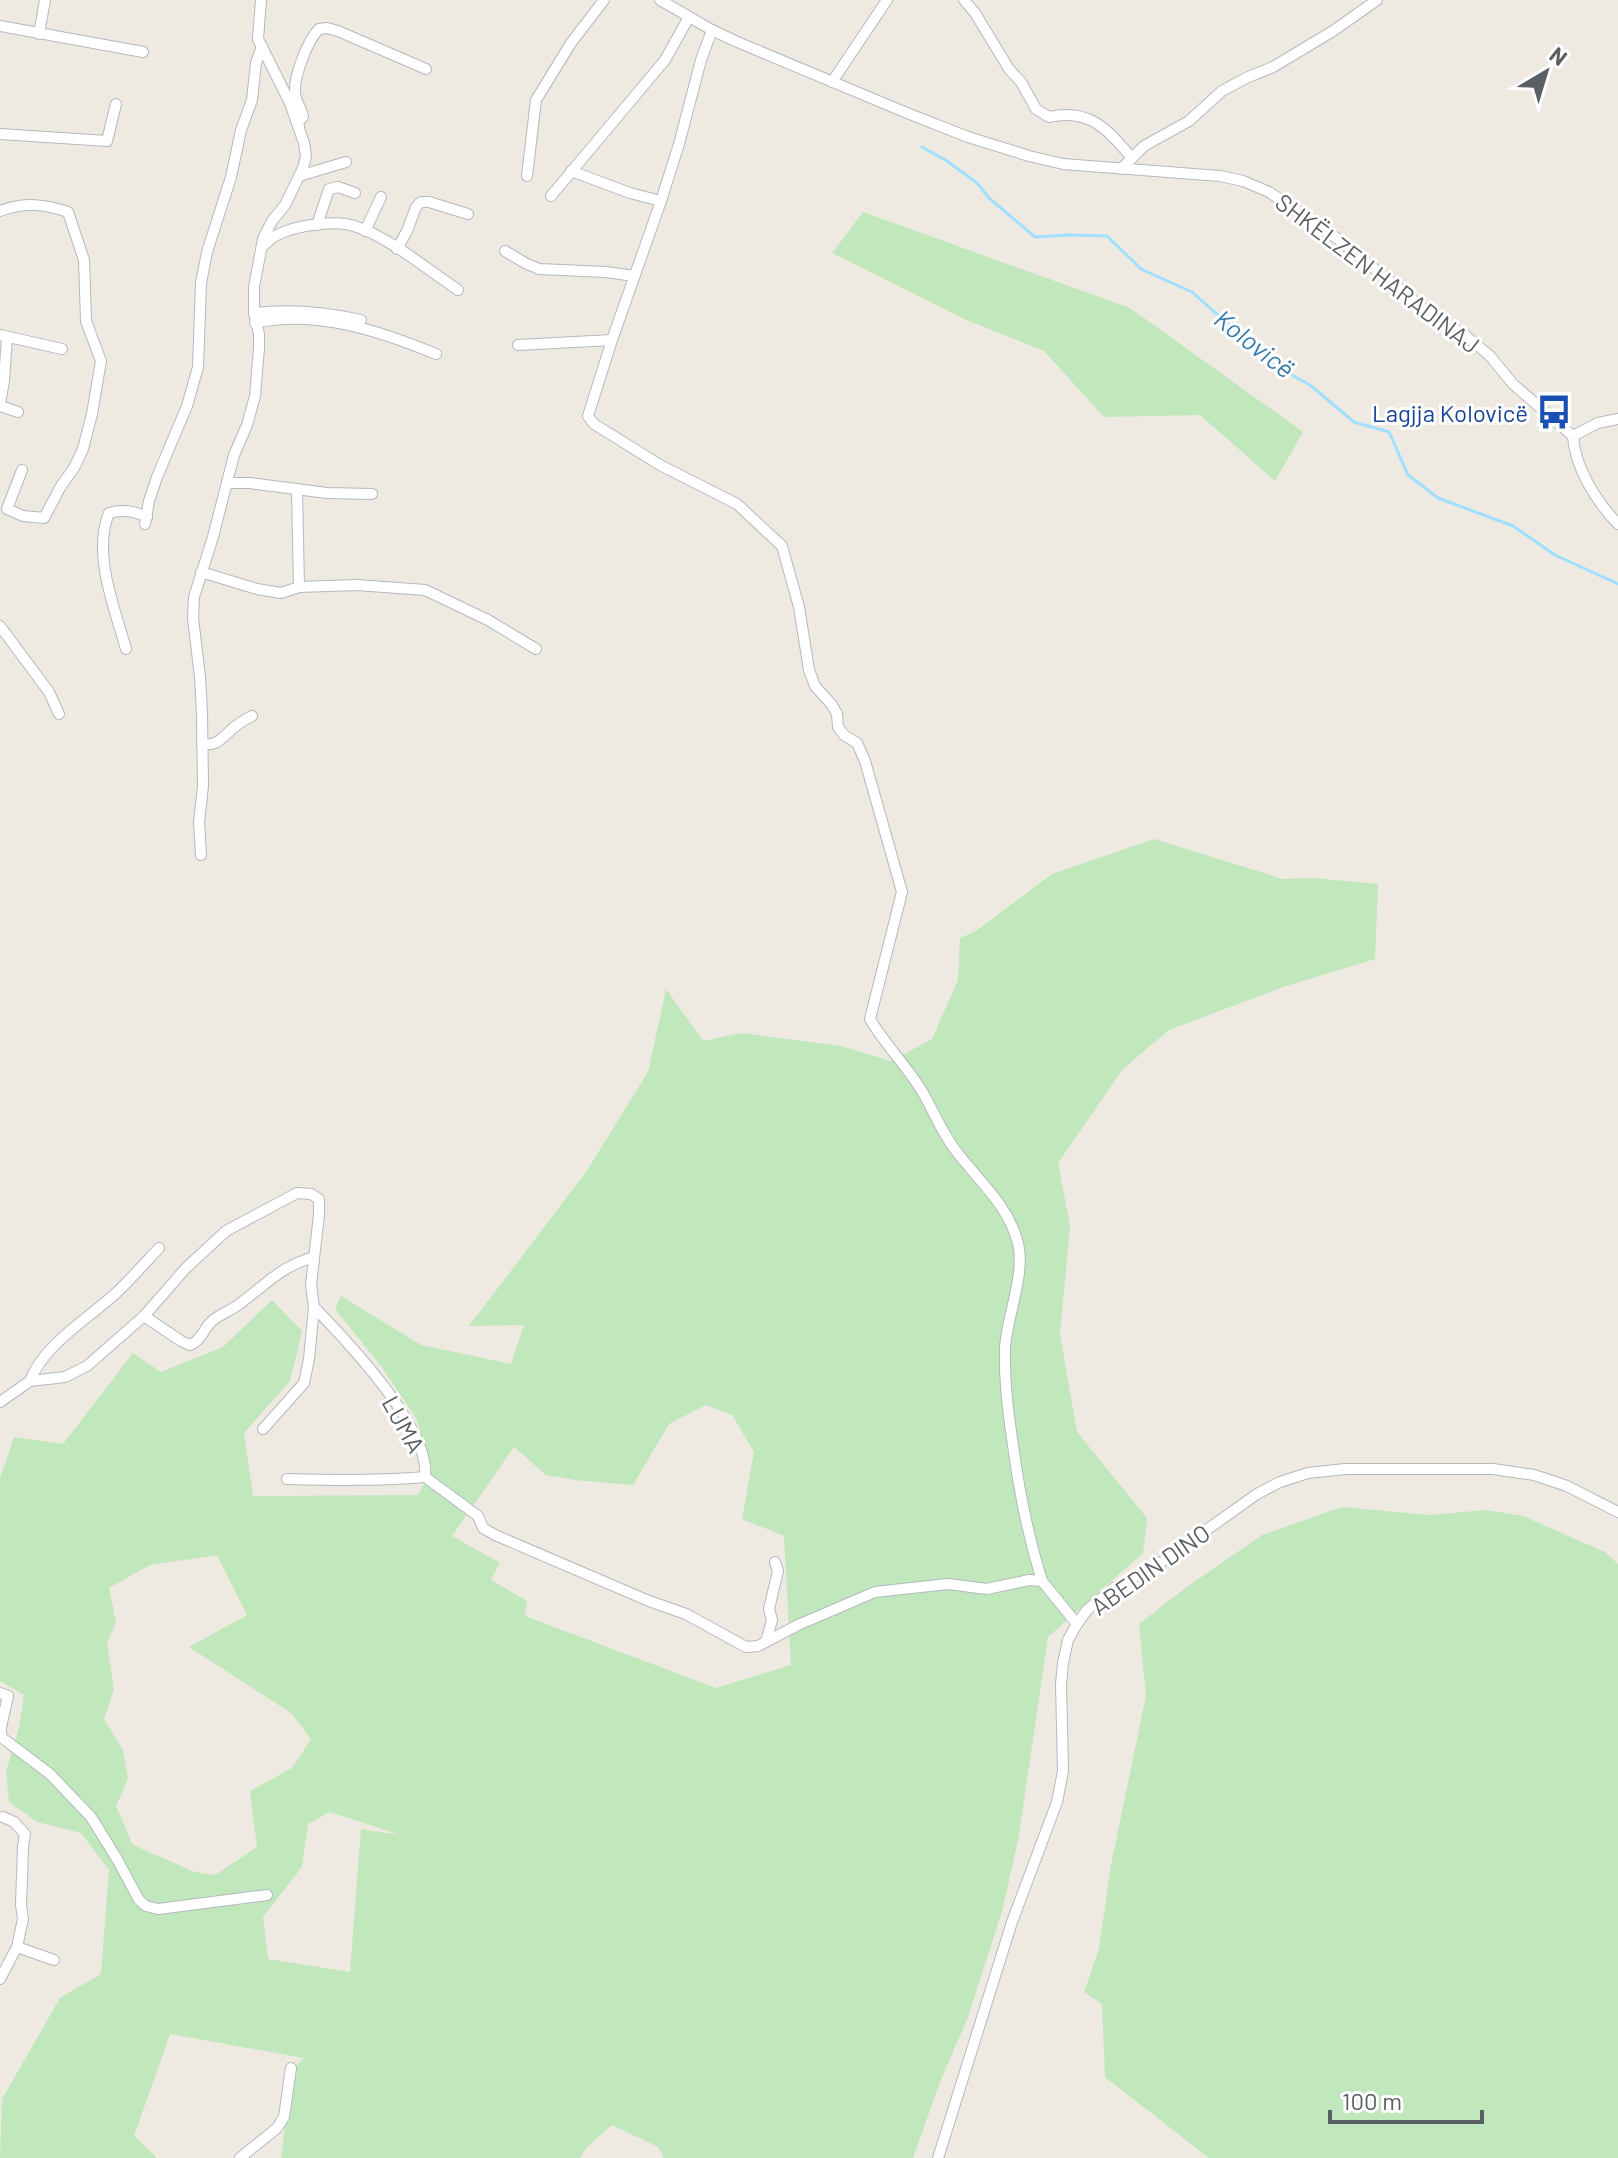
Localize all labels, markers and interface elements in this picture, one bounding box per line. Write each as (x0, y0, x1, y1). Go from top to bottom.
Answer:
north arrow (1506, 32, 1586, 112)
text: N (1545, 41, 1573, 70)
street label: SHKËLZEN HARADINAJ (1270, 187, 1486, 359)
water label: Kolovicë (1209, 302, 1301, 384)
bus stop icon: Lagjja Kolovicë (1535, 393, 1573, 431)
place label: Lagjja Kolovicë (1372, 398, 1528, 427)
street label: LUMA (377, 1390, 431, 1458)
street label: ABEDIN DINO (1085, 1517, 1215, 1621)
scale bar (1330, 2074, 1482, 2124)
text: 100 m (1342, 2086, 1402, 2115)

